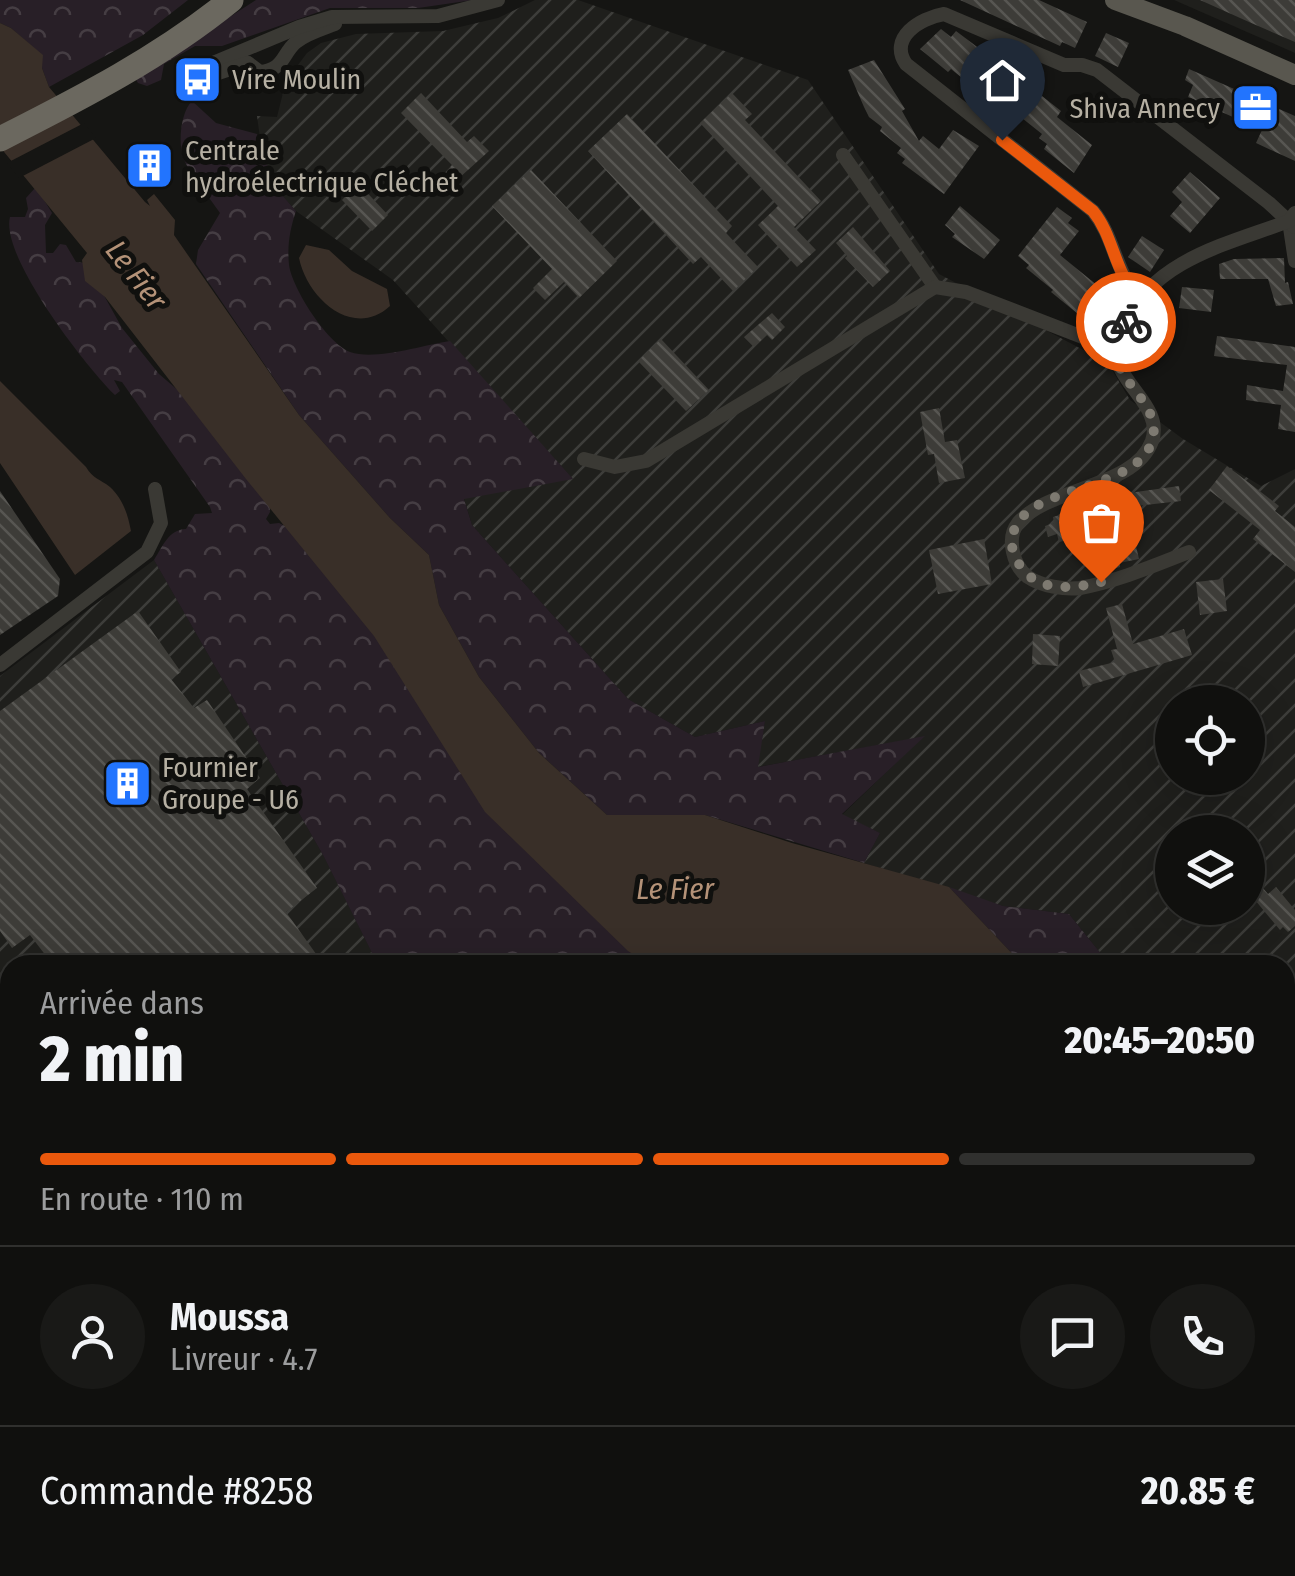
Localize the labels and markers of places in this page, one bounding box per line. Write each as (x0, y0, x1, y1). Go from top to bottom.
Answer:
pin (960, 38, 1045, 141)
bus stop icon: Vire Moulin (171, 53, 223, 105)
place label: Vire Moulin (232, 63, 361, 96)
office icon: Shiva Annecy (1229, 82, 1281, 134)
place label: Shiva Annecy (1069, 92, 1220, 125)
place label: Centrale hydroélectrique Cléchet (185, 134, 459, 199)
building icon: Centrale hydroélectrique Cléchet (124, 140, 176, 192)
pin (1059, 480, 1144, 583)
place label: Fournier Groupe - U6 (162, 751, 299, 816)
building icon: Fournier Groupe - U6 (101, 757, 153, 809)

